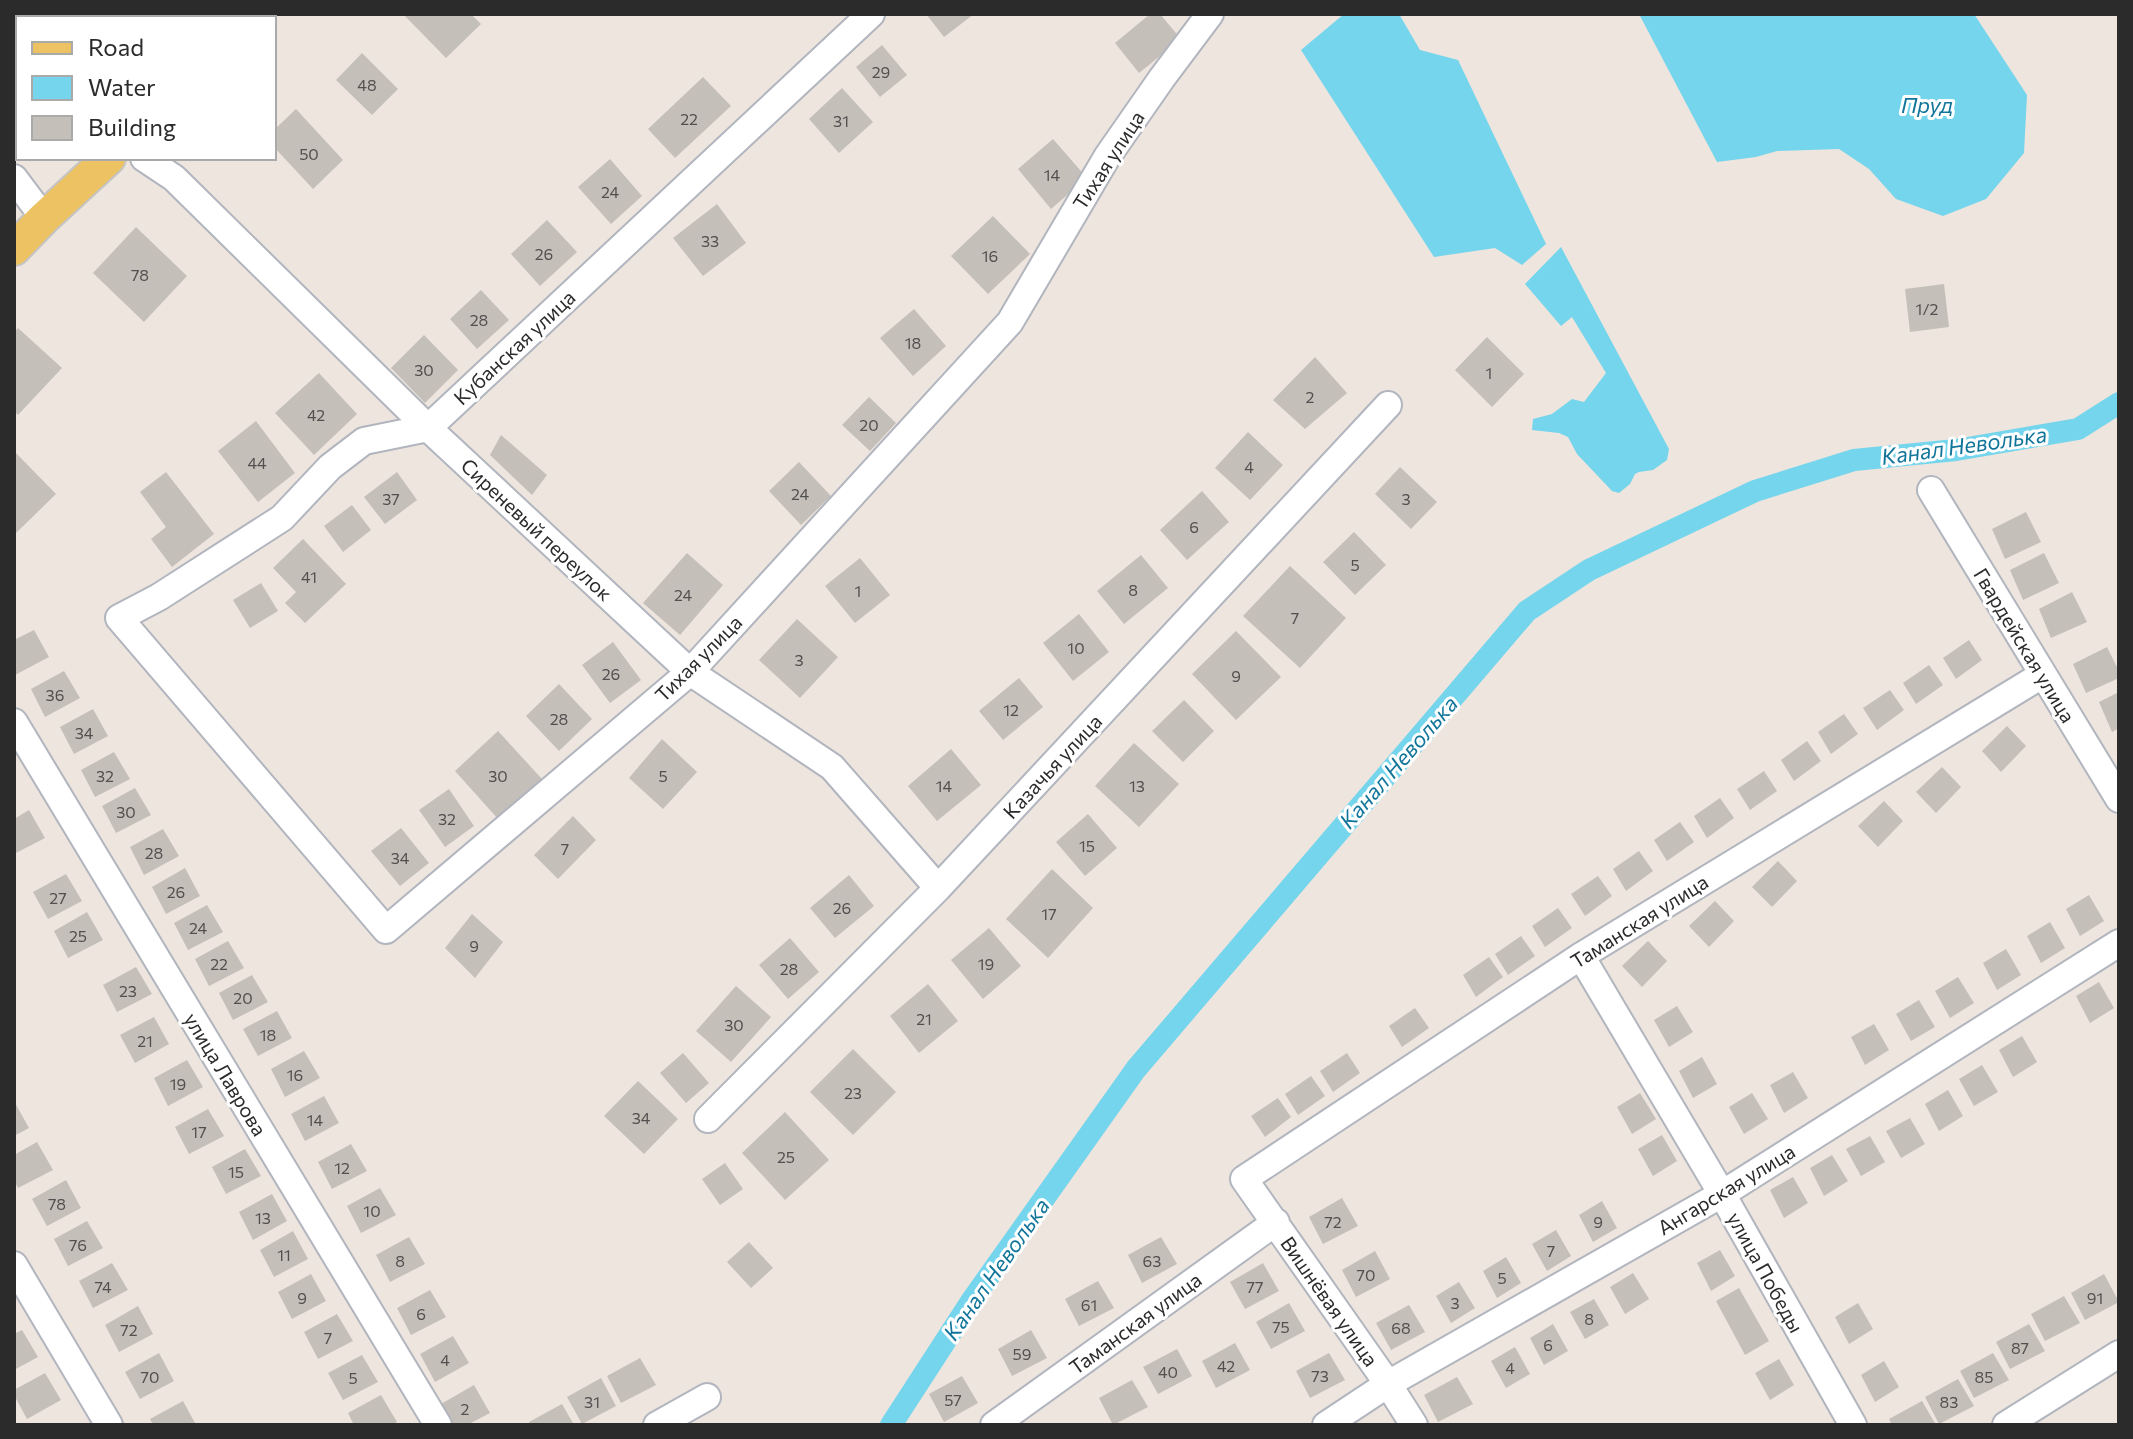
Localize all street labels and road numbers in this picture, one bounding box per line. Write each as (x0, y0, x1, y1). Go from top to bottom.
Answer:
street label: Тихая улица (1067, 106, 1149, 214)
street label: Кубанская улица (448, 285, 580, 409)
street label: Сиреневый переулок (457, 453, 618, 605)
street label: Гвардейская улица (1969, 563, 2081, 727)
street label: Тихая улица (650, 610, 746, 706)
street label: Казачья улица (998, 709, 1106, 823)
street label: Таманская улица (1566, 869, 1712, 973)
street label: улица Лаврова (180, 1008, 272, 1140)
street label: Ангарская улица (1653, 1139, 1799, 1239)
street label: улица Победы (1723, 1207, 1809, 1337)
street label: Вишнёвая улица (1276, 1231, 1384, 1371)
street label: Таманская улица (1064, 1267, 1206, 1379)

